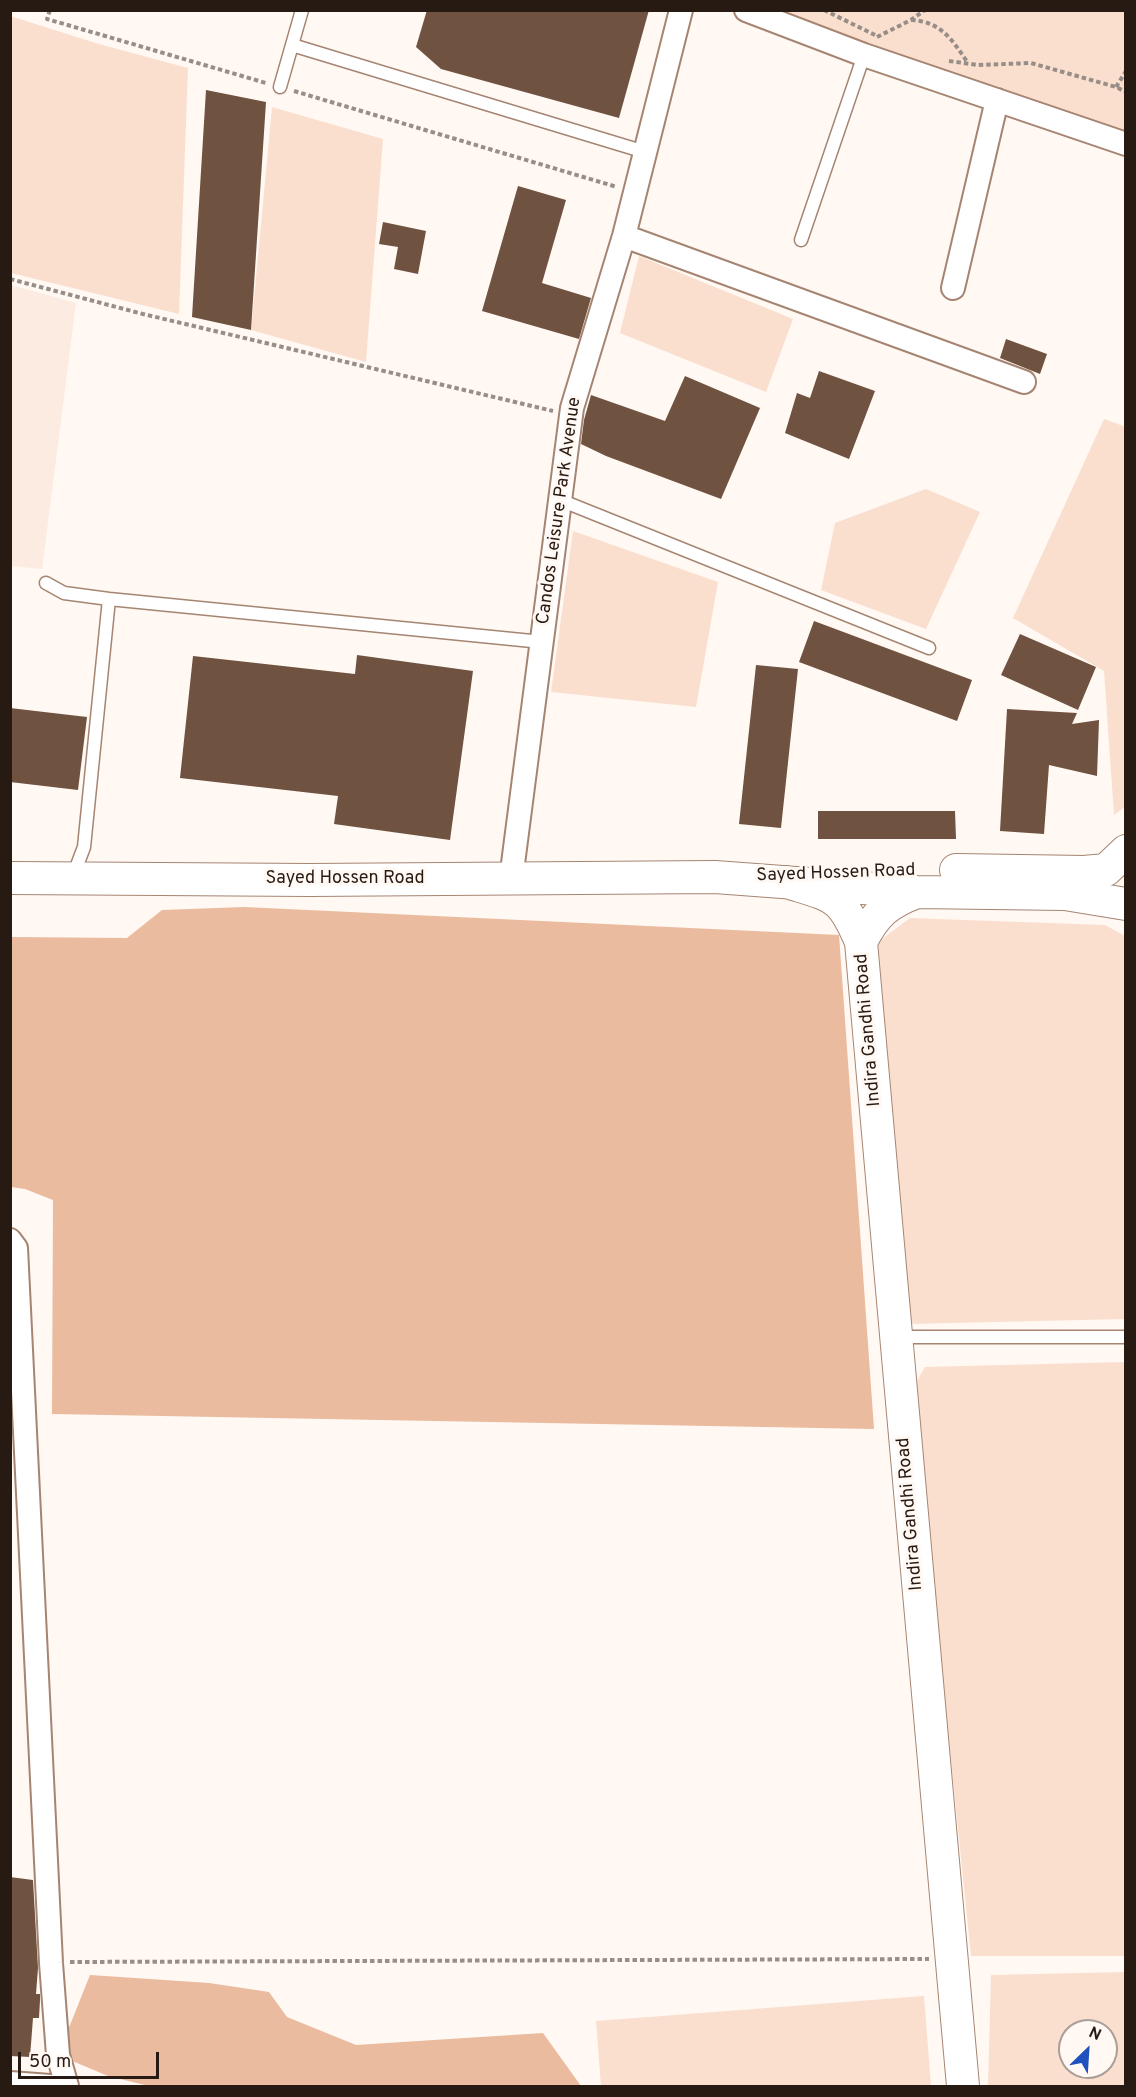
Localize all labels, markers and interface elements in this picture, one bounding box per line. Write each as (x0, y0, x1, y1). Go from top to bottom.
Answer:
street label: Candos Leisure Park Avenue (533, 396, 587, 626)
street label: Sayed Hossen Road (756, 860, 916, 888)
street label: Sayed Hossen Road (265, 868, 425, 890)
street label: Indira Gandhi Road (852, 952, 886, 1108)
street label: Indira Gandhi Road (894, 1436, 928, 1592)
north arrow (1058, 2019, 1118, 2079)
text: N (1085, 2023, 1104, 2046)
scale bar (21, 2040, 162, 2078)
text: 50 m (29, 2051, 71, 2074)

